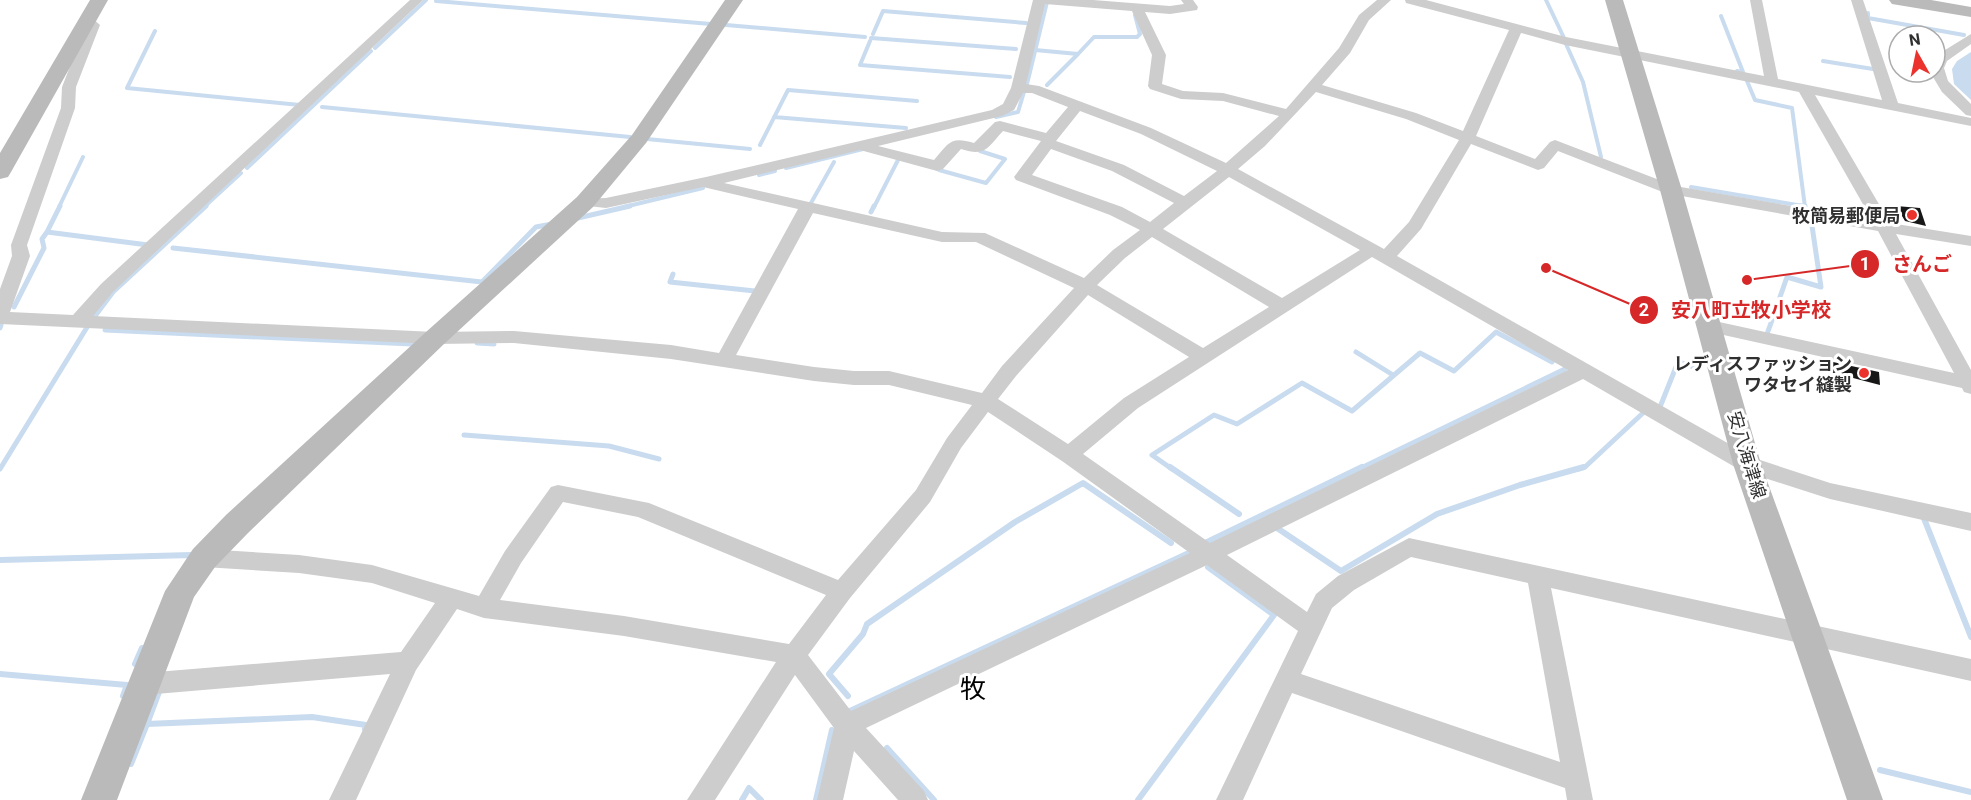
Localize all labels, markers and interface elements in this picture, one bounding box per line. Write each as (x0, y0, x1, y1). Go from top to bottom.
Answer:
north arrow (1887, 24, 1947, 84)
text: N (1908, 29, 1922, 50)
place label: 牧簡易郵便局 (1792, 205, 1900, 226)
marker: 牧簡易郵便局 (1905, 208, 1919, 222)
callout: さんご (1850, 245, 1964, 283)
text: さんご (1892, 252, 1952, 276)
text: 1 (1860, 253, 1870, 274)
callout: 安八町立牧小学校 (1629, 291, 1843, 329)
text: 安八町立牧小学校 (1671, 298, 1831, 322)
text: 2 (1639, 299, 1649, 320)
place label: レディスファッション ワタセイ縫製 (1673, 353, 1852, 395)
marker: レディスファッション ワタセイ縫製 (1857, 366, 1871, 380)
street label: 安八海津線 (1724, 409, 1770, 501)
district label: 牧 (960, 674, 986, 704)

